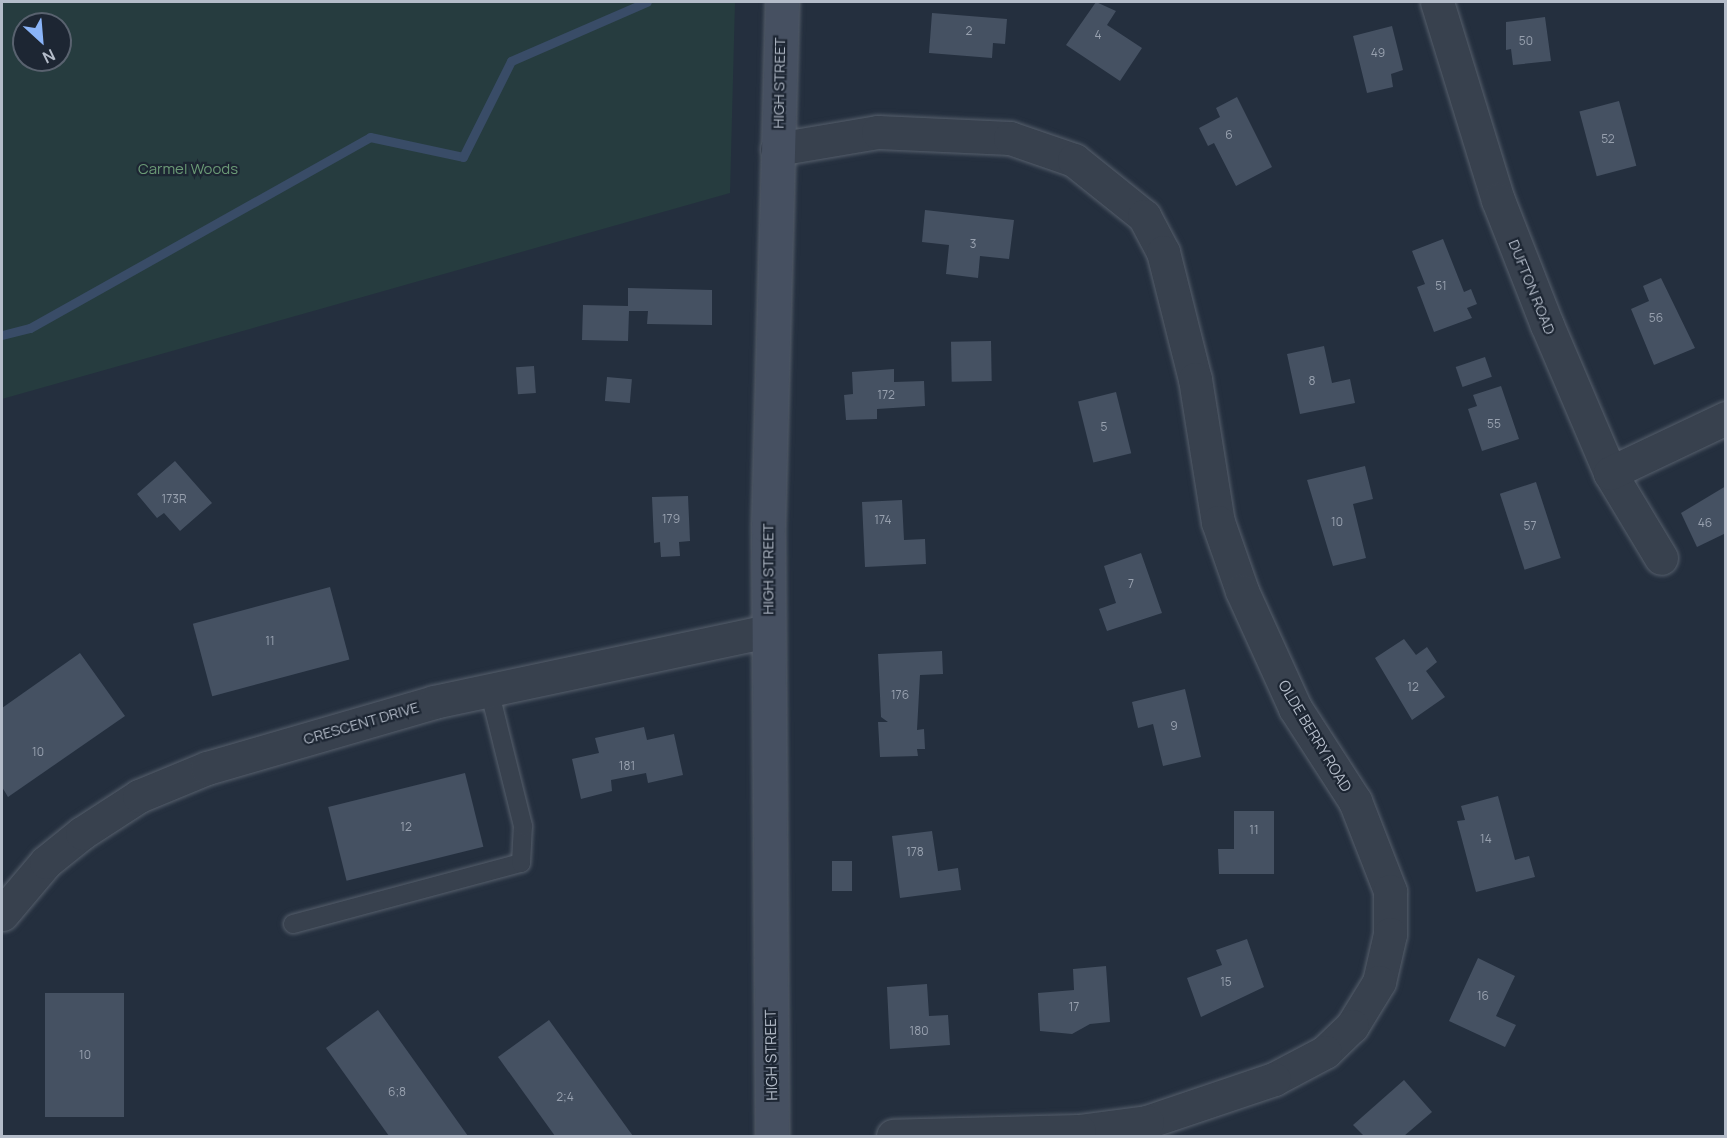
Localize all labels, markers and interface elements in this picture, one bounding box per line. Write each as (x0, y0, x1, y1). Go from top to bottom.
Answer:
north arrow (12, 12, 72, 72)
house number: 2 (966, 24, 972, 38)
house number: 4 (1094, 28, 1102, 42)
house number: 50 (1519, 34, 1533, 48)
street label: HIGH STREET (769, 37, 789, 129)
text: N (39, 44, 59, 69)
house number: 49 (1371, 46, 1385, 60)
house number: 6 (1225, 128, 1233, 142)
house number: 52 (1601, 132, 1615, 146)
park label: Carmel Woods (138, 160, 238, 178)
house number: 3 (970, 237, 976, 251)
street label: DUFTON ROAD (1505, 237, 1559, 337)
house number: 51 (1435, 279, 1447, 293)
house number: 56 (1649, 311, 1663, 325)
house number: 8 (1309, 374, 1315, 388)
house number: 172 (877, 388, 895, 402)
house number: 55 (1487, 417, 1501, 431)
house number: 5 (1101, 420, 1107, 434)
house number: 173R (162, 492, 186, 506)
house number: 179 (662, 512, 680, 526)
house number: 174 (874, 513, 892, 527)
house number: 10 (1331, 515, 1343, 529)
house number: 46 (1698, 516, 1712, 530)
house number: 57 (1524, 519, 1536, 533)
street label: HIGH STREET (759, 523, 777, 615)
house number: 7 (1128, 577, 1134, 591)
house number: 11 (265, 634, 275, 648)
street label: OLDE BERRY ROAD (1274, 677, 1356, 795)
house number: 12 (1407, 680, 1419, 694)
house number: 176 (891, 688, 909, 702)
street label: CRESCENT DRIVE (301, 698, 421, 748)
house number: 9 (1170, 719, 1178, 733)
house number: 10 (32, 745, 44, 759)
house number: 181 (619, 759, 635, 773)
house number: 12 (400, 820, 412, 834)
house number: 11 (1249, 823, 1259, 837)
house number: 14 (1480, 832, 1492, 846)
house number: 178 (906, 845, 924, 859)
house number: 15 (1220, 975, 1232, 989)
house number: 16 (1477, 989, 1489, 1003)
house number: 17 (1069, 1000, 1079, 1014)
street label: HIGH STREET (761, 1009, 781, 1101)
house number: 180 (910, 1024, 928, 1038)
house number: 10 (79, 1048, 91, 1062)
house number: 6;8 (388, 1085, 406, 1099)
house number: 2;4 (556, 1090, 574, 1104)

